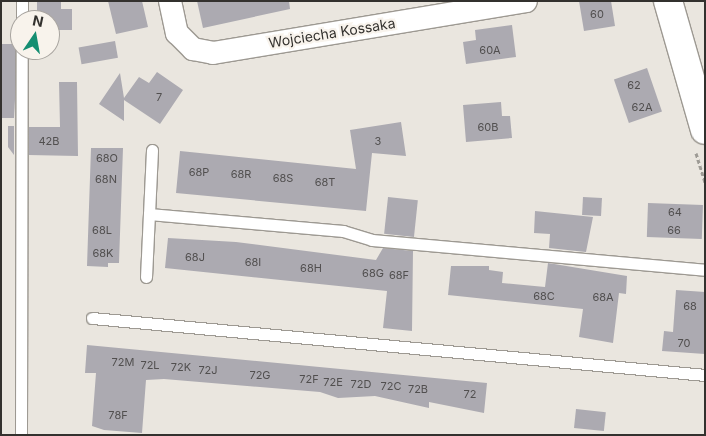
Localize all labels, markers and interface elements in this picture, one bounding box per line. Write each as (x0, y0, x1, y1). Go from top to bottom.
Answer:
house number: 60 (590, 7, 604, 21)
north arrow (10, 10, 60, 60)
text: N (31, 11, 45, 30)
street label: Wojciecha Kossaka (268, 15, 396, 51)
house number: 60A (479, 43, 501, 57)
house number: 62 (627, 78, 641, 92)
house number: 7 (156, 90, 162, 104)
house number: 62A (631, 100, 653, 114)
house number: 60B (478, 120, 498, 134)
house number: 42B (38, 134, 60, 148)
house number: 3 (375, 134, 381, 148)
house number: 68O (96, 151, 118, 165)
house number: 68P (189, 165, 209, 179)
house number: 68R (231, 167, 251, 181)
house number: 68S (273, 171, 293, 185)
house number: 68N (95, 172, 117, 186)
house number: 68T (315, 175, 335, 189)
house number: 64 (668, 205, 682, 219)
house number: 68L (92, 223, 112, 237)
house number: 66 (667, 223, 681, 237)
house number: 68K (92, 246, 114, 260)
house number: 68J (185, 250, 205, 264)
house number: 68I (245, 255, 261, 269)
house number: 68H (300, 261, 322, 275)
house number: 68G (362, 266, 384, 280)
house number: 68F (389, 268, 409, 282)
house number: 68C (533, 289, 555, 303)
house number: 68A (592, 290, 614, 304)
house number: 68 (683, 299, 697, 313)
house number: 70 (678, 336, 690, 350)
house number: 72M (112, 355, 134, 369)
house number: 72L (140, 358, 160, 372)
house number: 72K (171, 360, 191, 374)
house number: 72J (198, 363, 218, 377)
house number: 72G (249, 368, 271, 382)
house number: 72F (299, 372, 319, 386)
house number: 72E (323, 375, 343, 389)
house number: 72D (351, 377, 371, 391)
house number: 72C (381, 379, 401, 393)
house number: 72B (408, 382, 428, 396)
house number: 72 (464, 387, 476, 401)
house number: 78F (108, 408, 128, 422)

